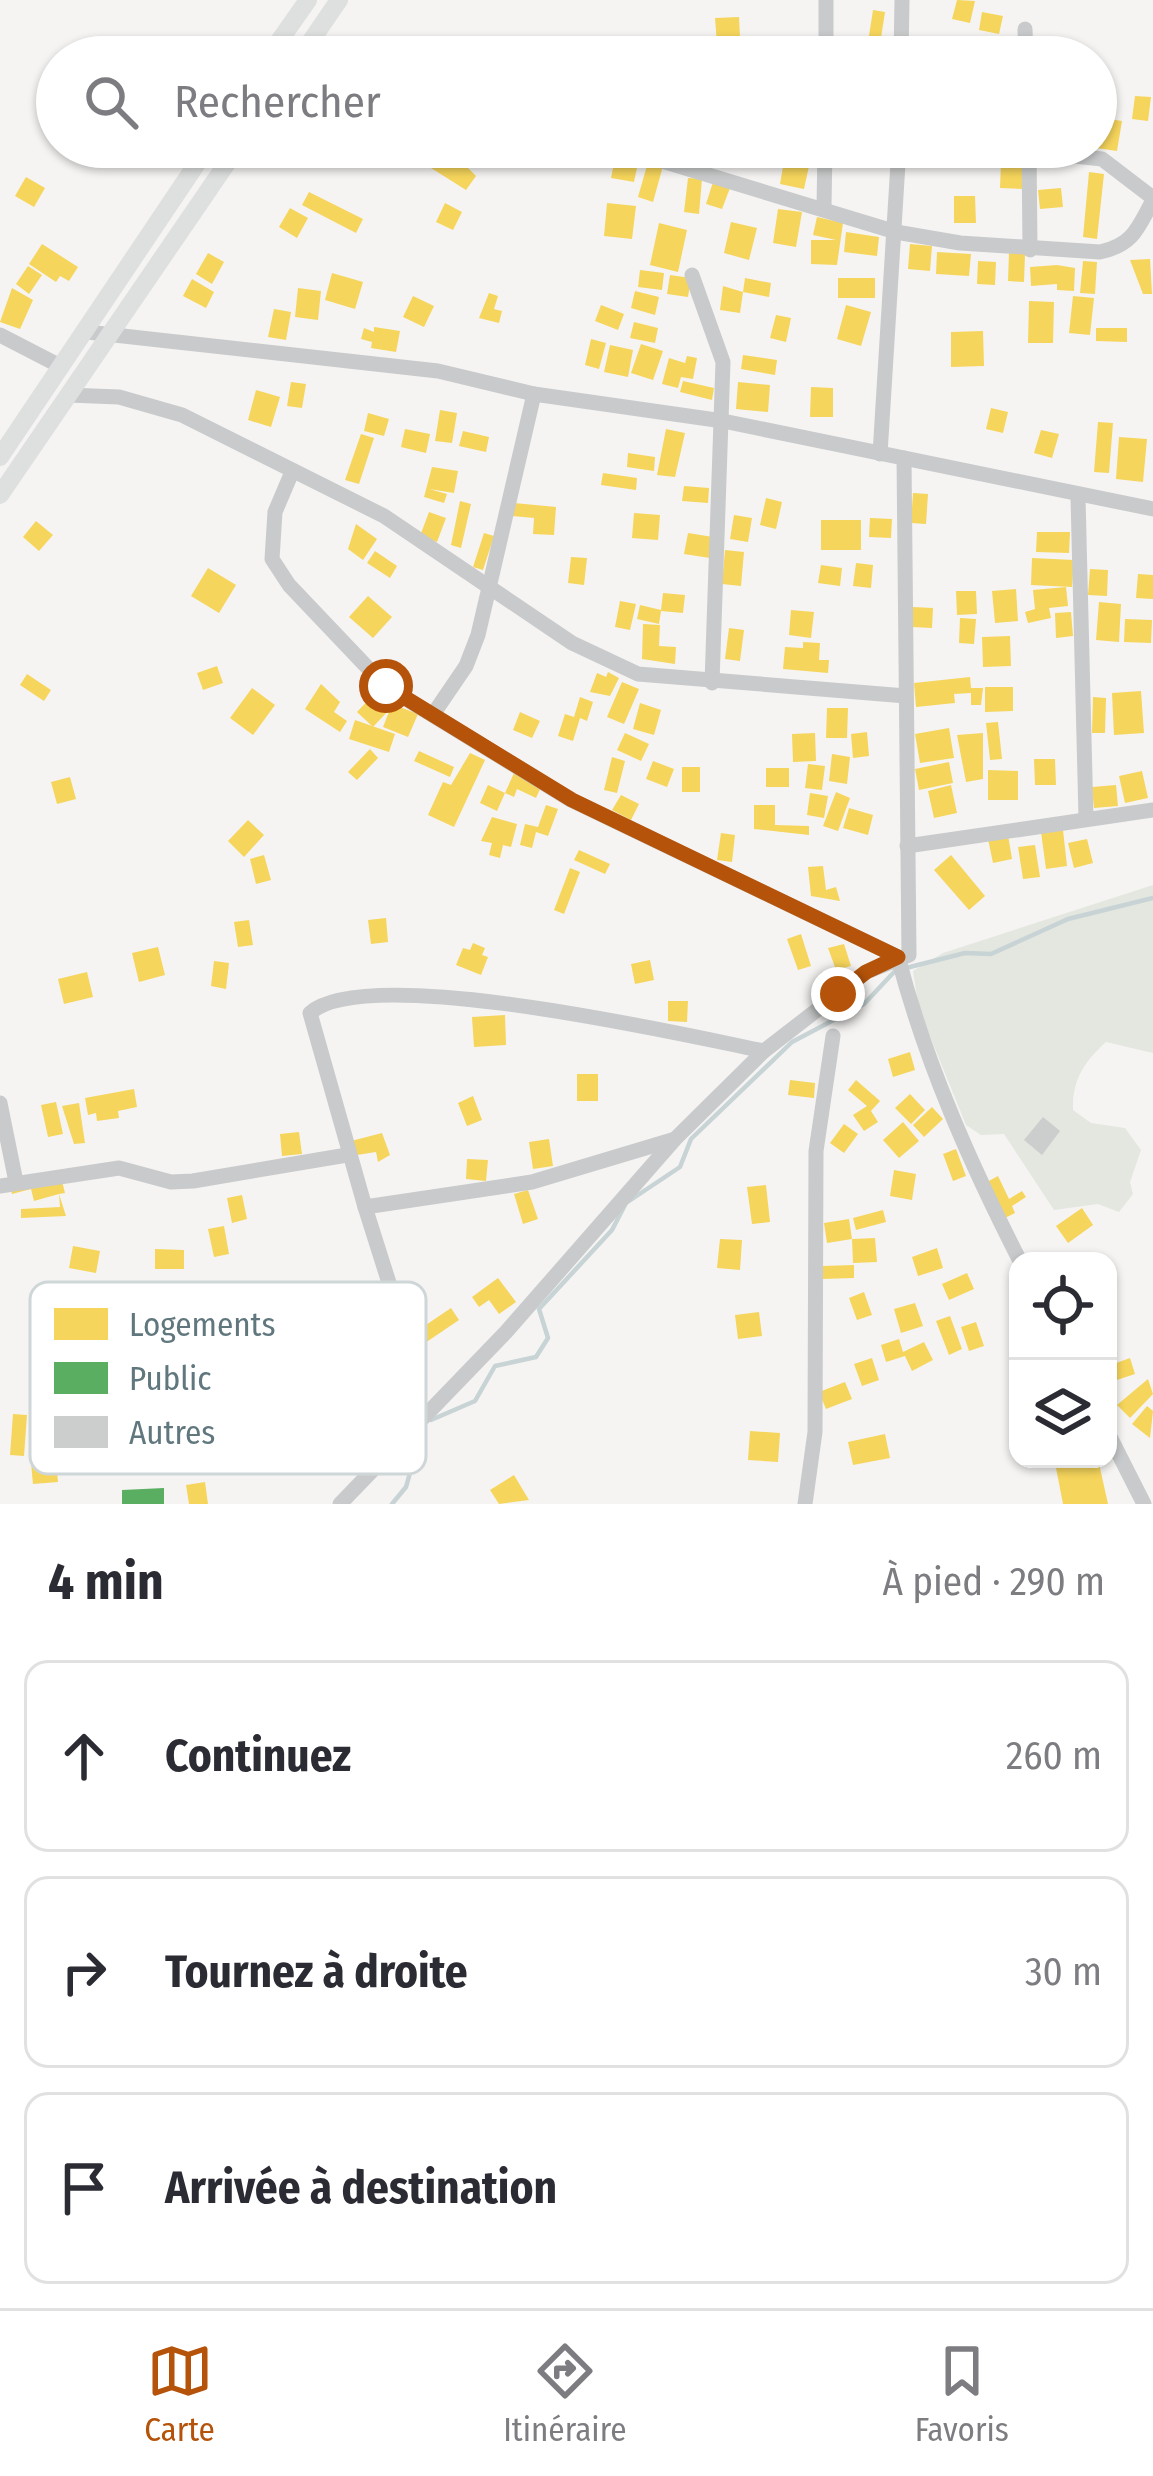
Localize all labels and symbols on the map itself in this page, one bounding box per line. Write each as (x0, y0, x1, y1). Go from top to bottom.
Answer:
route start (359, 659, 413, 713)
route end (811, 967, 865, 1021)
legend (30, 1282, 426, 1474)
text: Logements (129, 1305, 276, 1345)
text: Public (129, 1359, 211, 1399)
text: Autres (129, 1413, 215, 1453)

